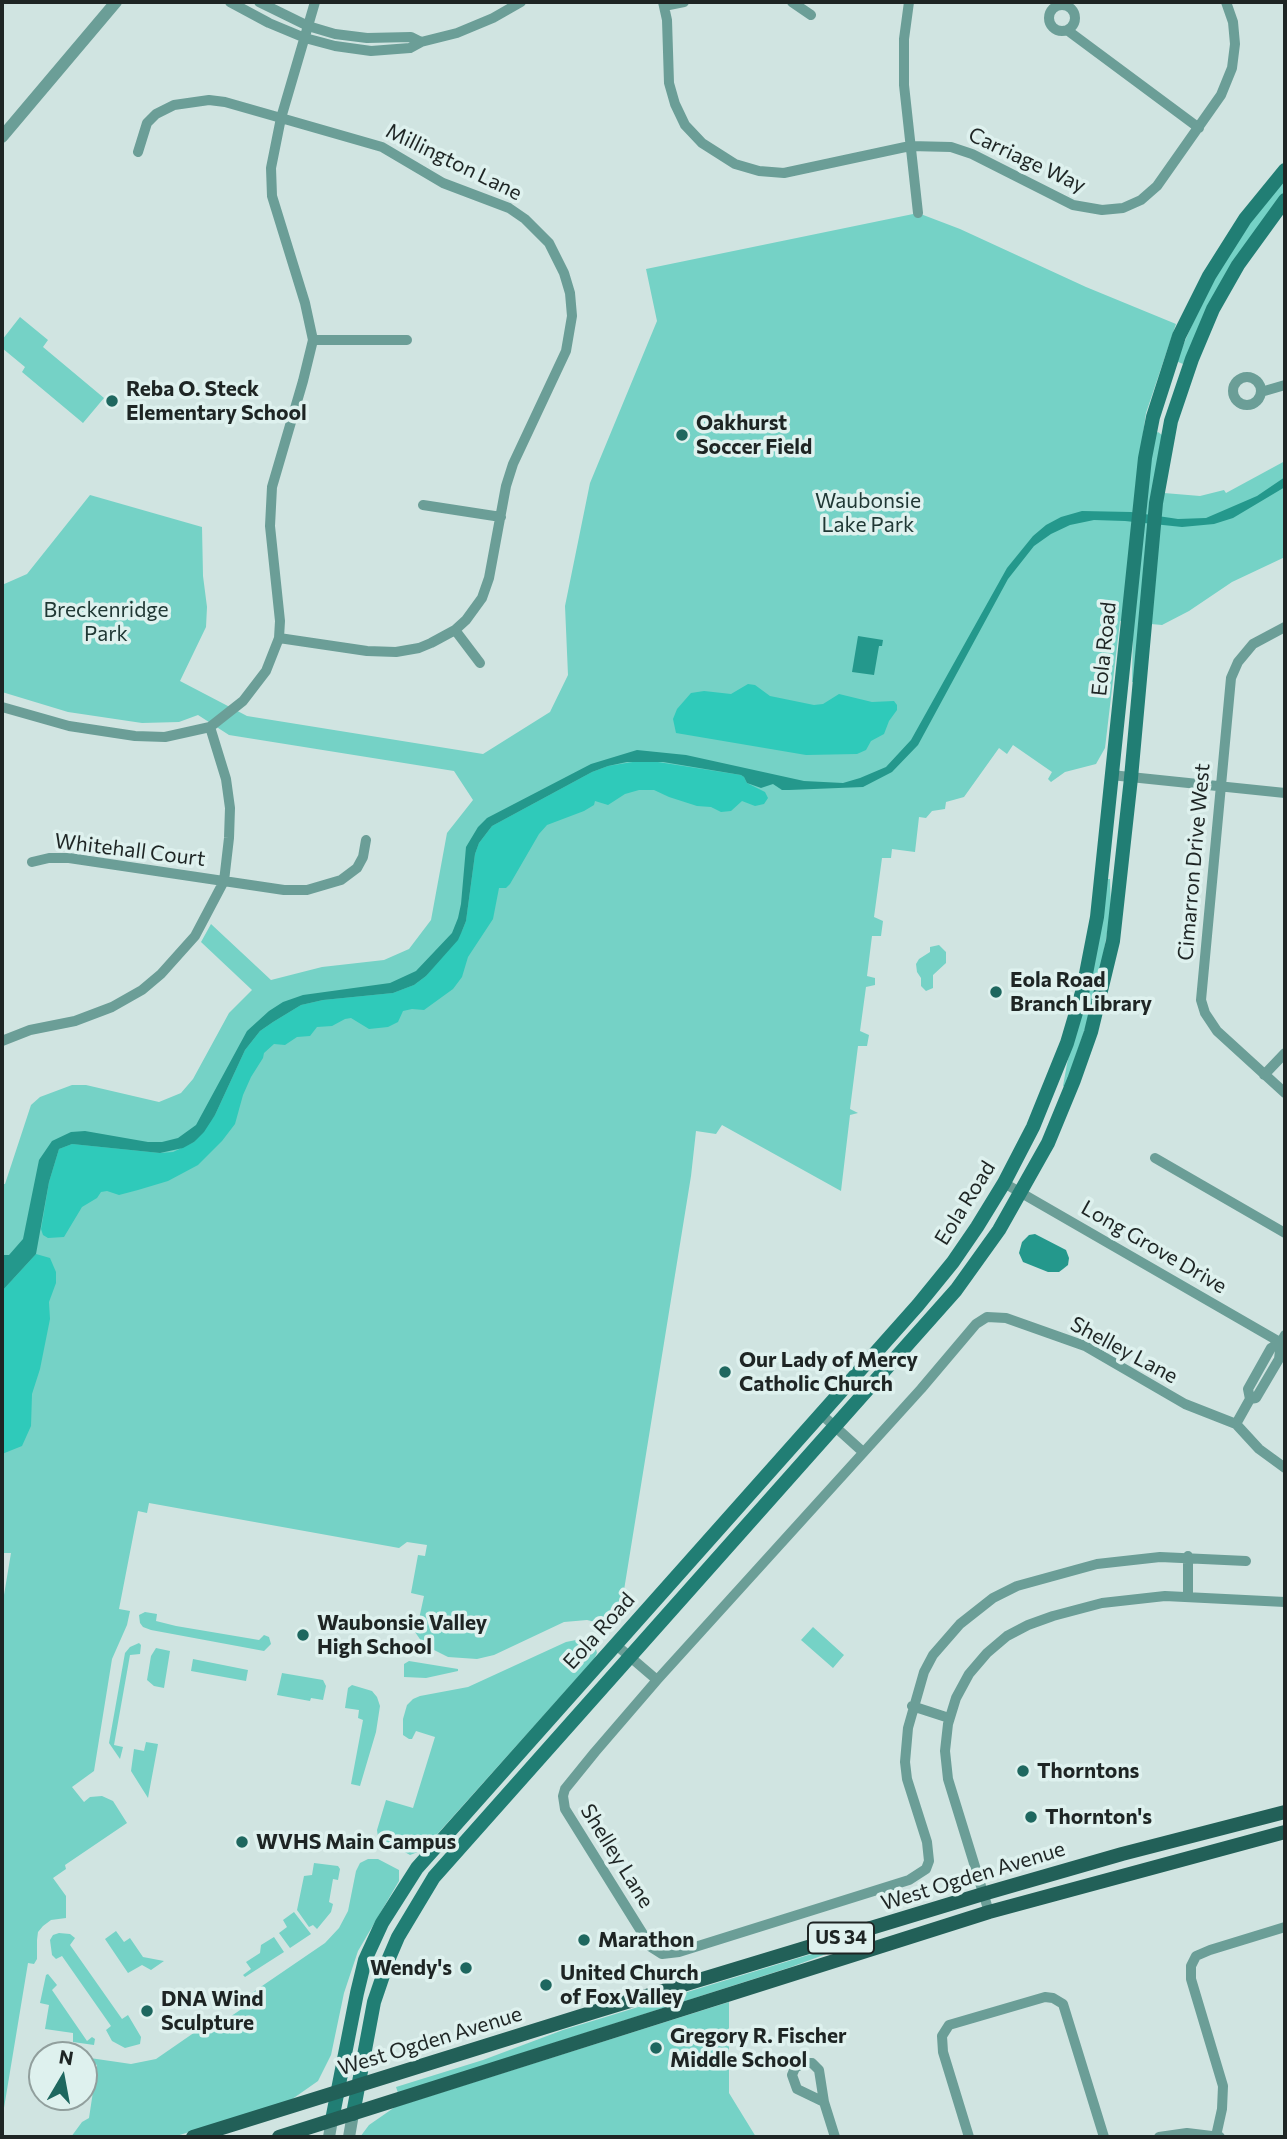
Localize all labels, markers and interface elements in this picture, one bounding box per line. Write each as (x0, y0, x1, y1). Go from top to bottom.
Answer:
street label: Millington Lane (382, 118, 526, 206)
street label: Carriage Way (964, 122, 1090, 198)
place label: Reba O. Steck Elementary School (126, 376, 307, 426)
marker: Reba O. Steck Elementary School (104, 393, 120, 409)
place label: Oakhurst Soccer Field (696, 410, 812, 460)
marker: Oakhurst Soccer Field (674, 427, 690, 443)
park label: Waubonsie Lake Park (815, 488, 921, 538)
park label: Breckenridge Park (43, 597, 169, 647)
street label: Eola Road (1087, 601, 1121, 697)
street label: Cimarron Drive West (1173, 762, 1215, 962)
street label: Whitehall Court (53, 828, 207, 872)
place label: Eola Road Branch Library (1010, 967, 1152, 1017)
marker: Eola Road Branch Library (988, 984, 1004, 1000)
street label: Eola Road (929, 1156, 1001, 1250)
street label: Long Grove Drive (1077, 1195, 1231, 1299)
street label: Shelley Lane (1066, 1311, 1182, 1389)
place label: Our Lady of Mercy Catholic Church (739, 1347, 918, 1397)
marker: Our Lady of Mercy Catholic Church (717, 1364, 733, 1380)
street label: Eola Road (558, 1587, 640, 1675)
place label: Waubonsie Valley High School (317, 1610, 487, 1660)
marker: Waubonsie Valley High School (295, 1627, 311, 1643)
place label: Thorntons (1037, 1758, 1139, 1784)
marker: Thorntons (1015, 1763, 1031, 1779)
street label: Shelley Lane (575, 1799, 659, 1913)
place label: Thornton's (1045, 1804, 1152, 1830)
marker: Thornton's (1023, 1809, 1039, 1825)
place label: WVHS Main Campus (256, 1829, 456, 1855)
marker: WVHS Main Campus (234, 1834, 250, 1850)
street label: West Ogden Avenue (878, 1836, 1068, 1916)
road number: US 34 (808, 1922, 874, 1954)
place label: Marathon (598, 1927, 694, 1953)
marker: Marathon (576, 1932, 592, 1948)
place label: Wendy's (370, 1955, 452, 1981)
marker: Wendy's (458, 1960, 474, 1976)
place label: United Church of Fox Valley (560, 1960, 699, 2010)
marker: United Church of Fox Valley (538, 1977, 554, 1993)
place label: DNA Wind Sculpture (161, 1986, 264, 2036)
street label: West Ogden Avenue (335, 2001, 525, 2081)
marker: DNA Wind Sculpture (139, 2003, 155, 2019)
place label: Gregory R. Fischer Middle School (670, 2023, 847, 2073)
marker: Gregory R. Fischer Middle School (648, 2040, 664, 2056)
north arrow (28, 2041, 98, 2111)
text: N (57, 2044, 75, 2069)

